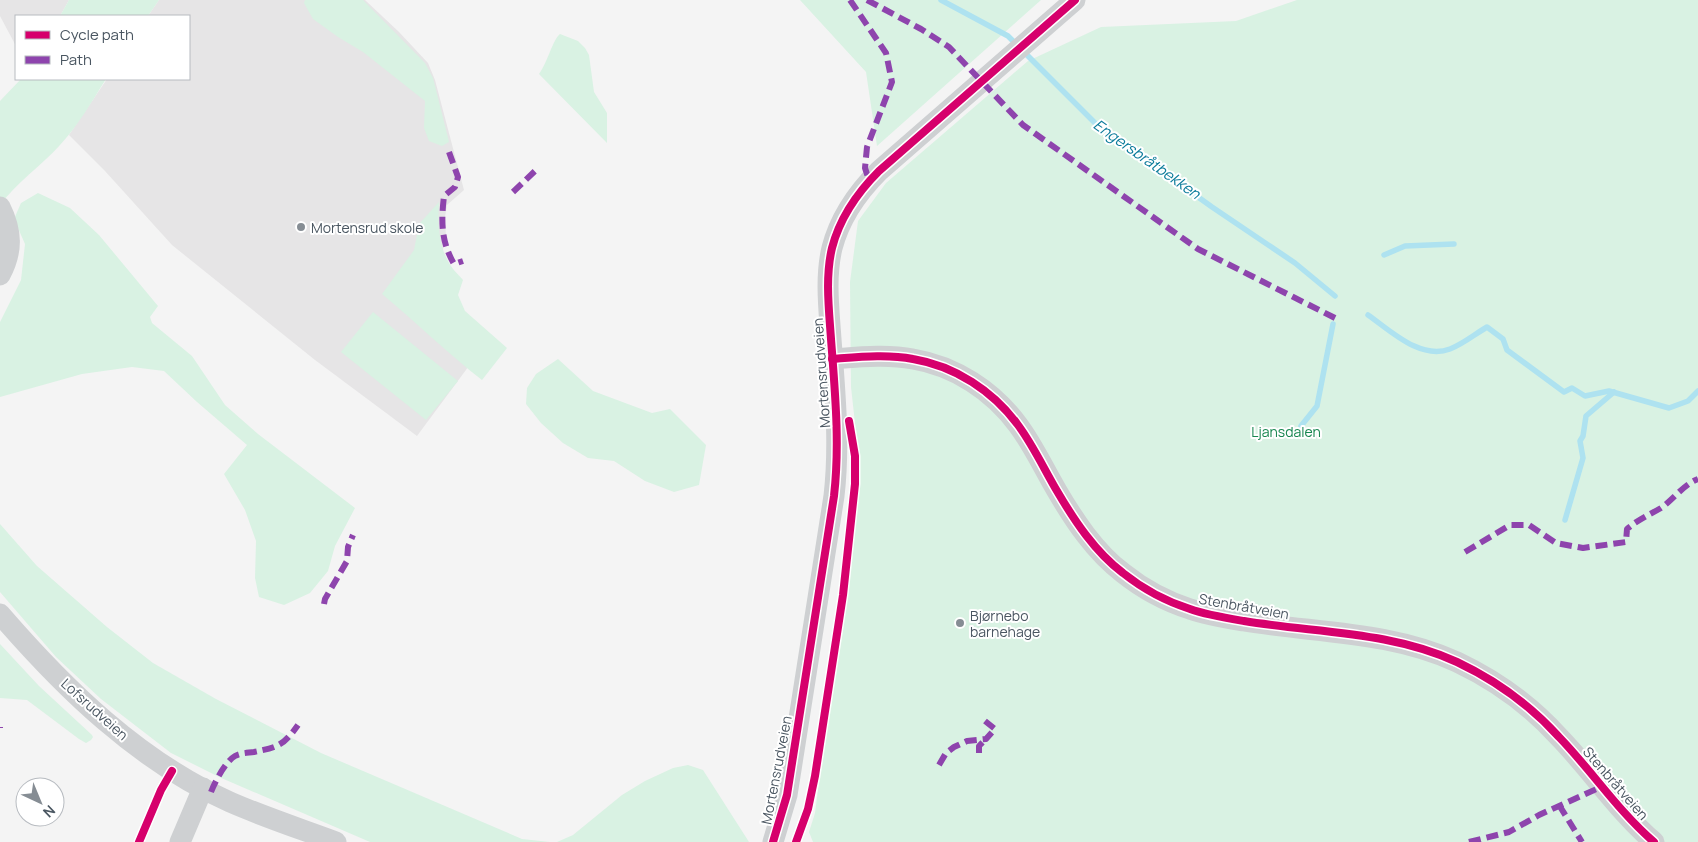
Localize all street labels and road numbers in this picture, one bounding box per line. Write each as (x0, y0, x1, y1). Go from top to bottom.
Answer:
street label: Mortensrudveien (808, 317, 834, 429)
street label: Stenbråtveien (1197, 589, 1291, 623)
street label: Lofsrudveien (57, 674, 133, 744)
street label: Mortensrudveien (756, 714, 796, 826)
street label: Stenbråtveien (1579, 742, 1653, 824)

